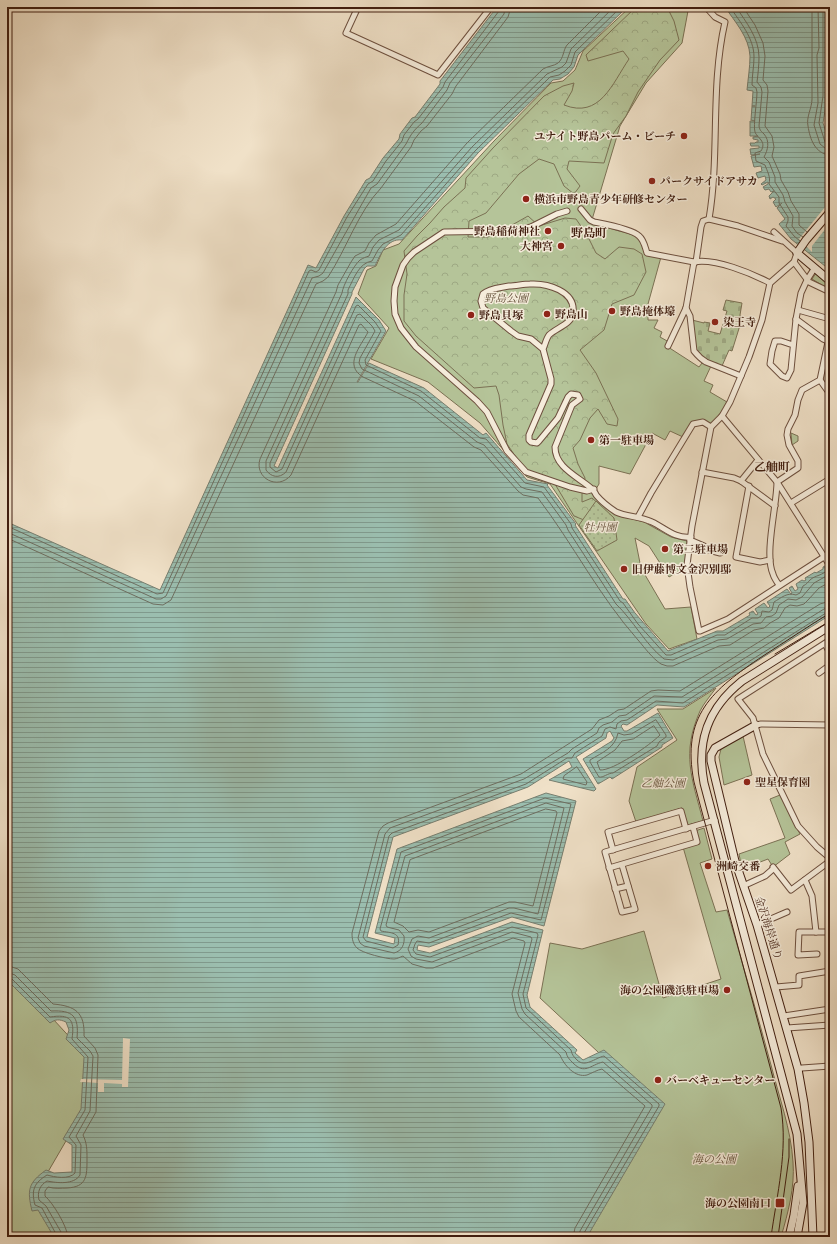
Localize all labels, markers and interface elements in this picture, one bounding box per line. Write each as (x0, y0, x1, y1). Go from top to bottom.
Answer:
place label: ユナイト野島パーム・ビーチ (534, 129, 676, 143)
marker: ユナイト野島パーム・ビーチ (679, 131, 689, 141)
place label: パークサイドアサカ (659, 174, 758, 188)
marker: パークサイドアサカ (647, 176, 657, 186)
place label: 横浜市野島青少年研修センター (534, 192, 688, 206)
marker: 横浜市野島青少年研修センター (521, 194, 531, 204)
place label: 野島稲荷神社 (474, 224, 540, 238)
district label: 野島町 (571, 225, 607, 240)
marker: 野島稲荷神社 (543, 226, 553, 236)
place label: 大神宮 (520, 239, 553, 253)
marker: 大神宮 (556, 241, 566, 251)
park label: 野島公園 (484, 291, 530, 305)
place label: 野島掩体壕 (620, 304, 676, 318)
marker: 野島掩体壕 (607, 306, 617, 316)
place label: 野島山 (555, 307, 588, 321)
place label: 野島貝塚 (479, 308, 524, 322)
marker: 野島山 (542, 309, 552, 319)
marker: 野島貝塚 (466, 310, 476, 320)
place label: 染王寺 (723, 315, 756, 329)
marker: 染王寺 (710, 317, 720, 327)
place label: 第一駐車場 (599, 433, 654, 447)
marker: 第一駐車場 (586, 435, 596, 445)
district label: 乙舳町 (754, 459, 790, 474)
park label: 牡丹園 (584, 520, 618, 534)
place label: 第二駐車場 (673, 542, 728, 556)
marker: 第二駐車場 (660, 544, 670, 554)
place label: 旧伊藤博文金沢別邸 (632, 562, 732, 576)
marker: 旧伊藤博文金沢別邸 (619, 564, 629, 574)
place label: 聖星保育園 (755, 775, 810, 789)
park label: 乙舳公園 (641, 776, 687, 790)
marker: 聖星保育園 (742, 777, 752, 787)
place label: 洲崎交番 (716, 859, 761, 873)
marker: 洲崎交番 (703, 861, 713, 871)
street label: 金沢海岸通り (752, 894, 786, 962)
place label: 海の公園磯浜駐車場 (620, 983, 719, 997)
marker: 海の公園磯浜駐車場 (722, 985, 732, 995)
place label: バーベキューセンター (666, 1073, 775, 1087)
marker: バーベキューセンター (653, 1075, 663, 1085)
park label: 海の公園 (692, 1152, 738, 1166)
place label: 海の公園南口 (705, 1196, 771, 1210)
marker: 海の公園南口 (774, 1197, 786, 1209)

